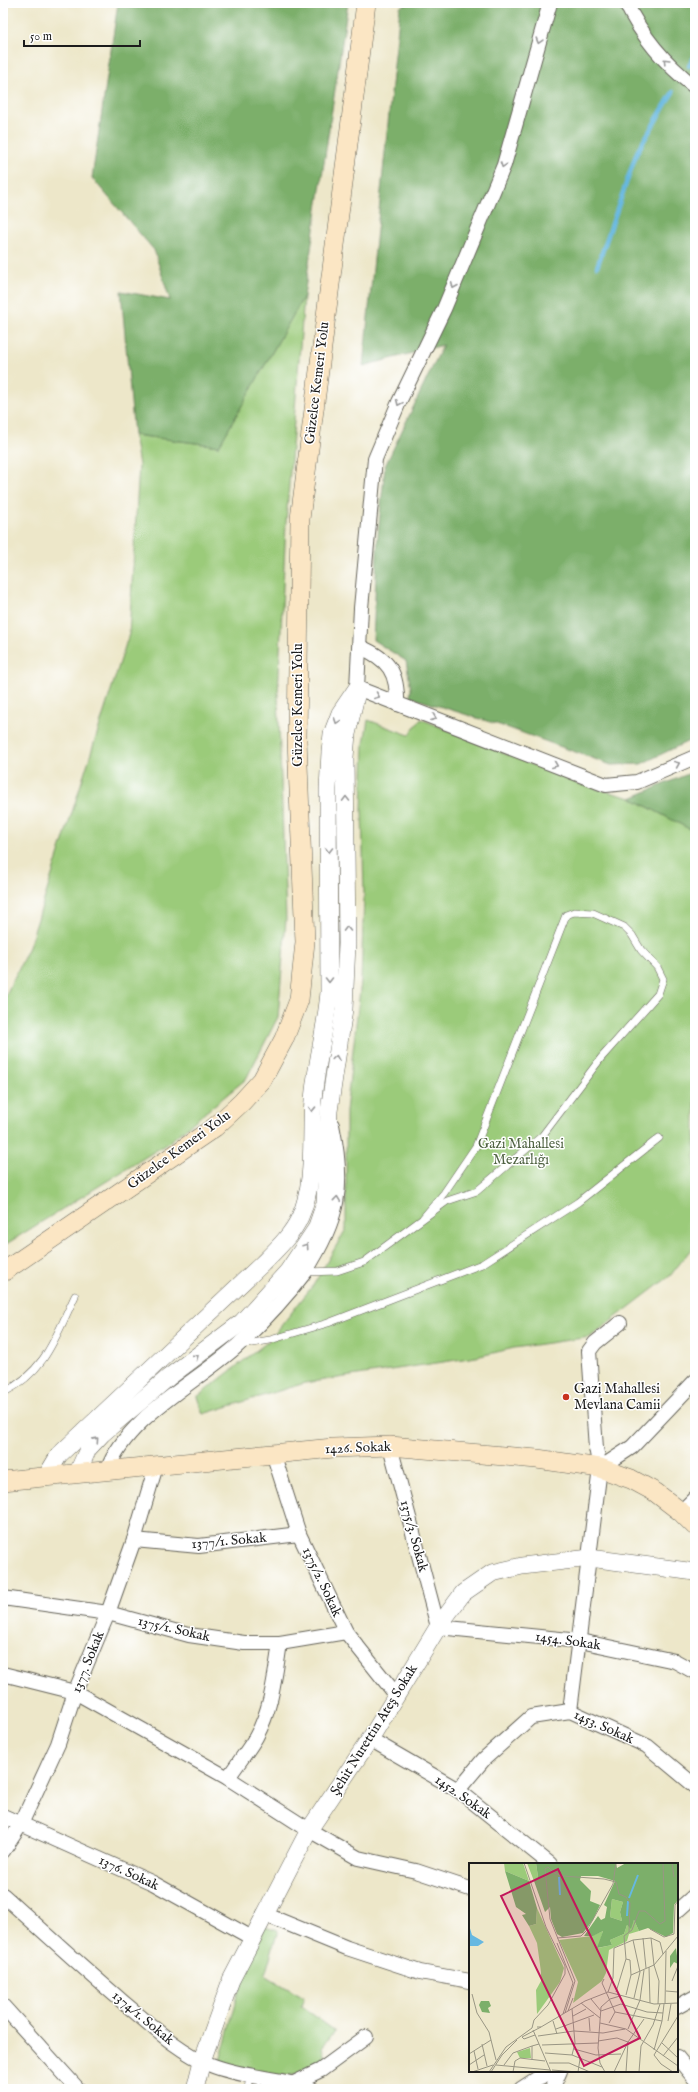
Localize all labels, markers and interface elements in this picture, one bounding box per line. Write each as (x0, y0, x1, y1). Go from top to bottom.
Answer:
scale bar (24, 22, 140, 48)
text: 50 m (30, 29, 52, 44)
one-way arrow (535, 37, 544, 44)
one-way arrow (663, 58, 671, 66)
one-way arrow (500, 162, 508, 169)
one-way arrow (450, 282, 458, 289)
street label: Güzelce Kemeri Yolu (301, 321, 333, 445)
one-way arrow (395, 400, 403, 407)
street label: Güzelce Kemeri Yolu (289, 643, 307, 767)
one-way arrow (374, 692, 381, 700)
one-way arrow (430, 714, 437, 722)
one-way arrow (333, 718, 342, 725)
one-way arrow (551, 760, 559, 768)
one-way arrow (674, 761, 681, 769)
one-way arrow (341, 796, 350, 802)
one-way arrow (325, 847, 333, 853)
one-way arrow (343, 926, 351, 932)
one-way arrow (325, 977, 333, 983)
one-way arrow (331, 1055, 340, 1061)
street label: Güzelce Kemeri Yolu (124, 1106, 234, 1194)
one-way arrow (308, 1106, 317, 1112)
park label: Gazi Mahallesi Mezarlığı (478, 1135, 564, 1169)
one-way arrow (332, 1196, 341, 1202)
one-way arrow (301, 1243, 308, 1250)
one-way arrow (192, 1354, 199, 1362)
place label: Gazi Mahallesi Mevlana Camii (574, 1380, 661, 1414)
marker: Gazi Mahallesi Mevlana Camii (561, 1392, 571, 1402)
one-way arrow (92, 1438, 99, 1445)
street label: 1426. Sokak (325, 1438, 392, 1458)
street label: 1375/3. Sokak (396, 1498, 432, 1574)
street label: 1377/1. Sokak (191, 1529, 268, 1553)
street label: 1375/2. Sokak (298, 1544, 346, 1620)
street label: 1375/1. Sokak (136, 1612, 212, 1646)
street label: 1454. Sokak (534, 1627, 602, 1655)
street label: 1377. Sokak (67, 1628, 109, 1696)
street label: Şehit Nurettin Ateş Sokak (326, 1661, 422, 1799)
street label: 1453. Sokak (571, 1706, 637, 1748)
street label: 1452. Sokak (431, 1771, 495, 1823)
street label: 1376. Sokak (96, 1851, 163, 1895)
inset map (469, 1863, 678, 2072)
street label: 1374/1. Sokak (108, 1987, 178, 2050)

